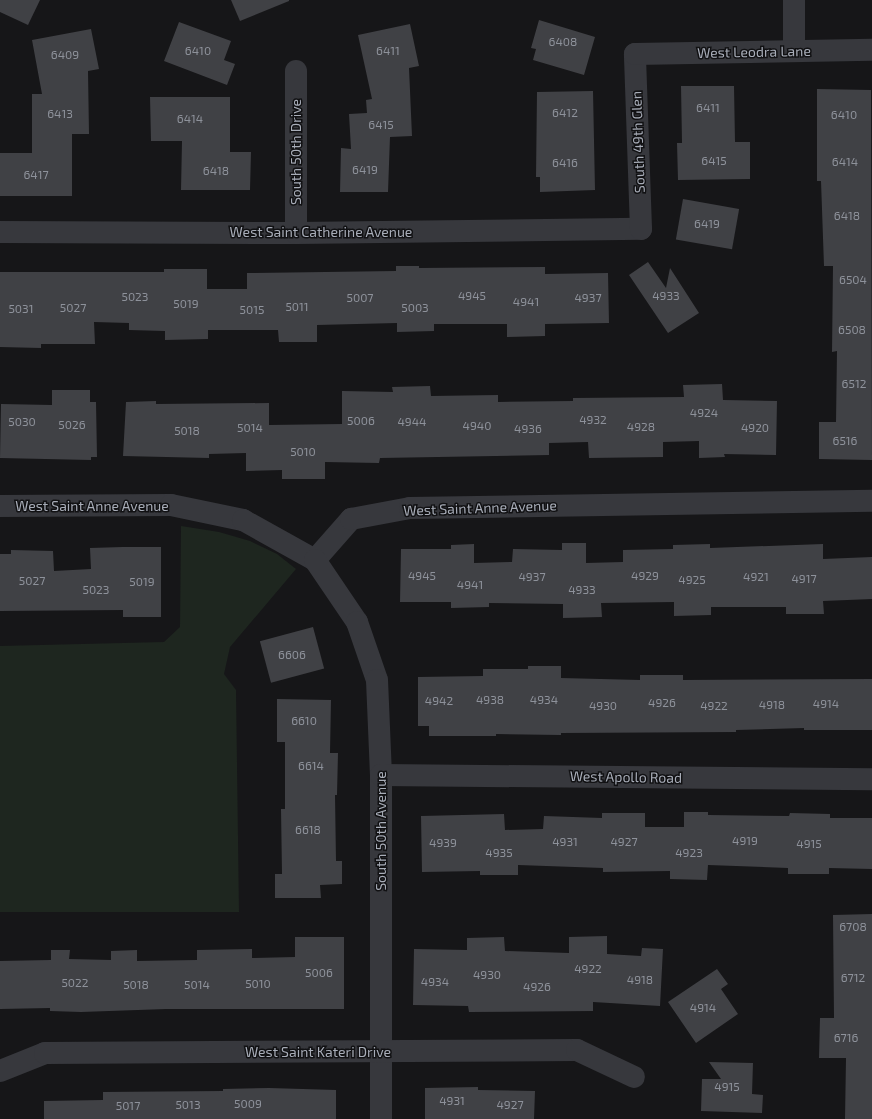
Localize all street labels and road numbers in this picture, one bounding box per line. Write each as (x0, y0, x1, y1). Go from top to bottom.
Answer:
street label: West Leodra Lane (697, 43, 811, 61)
street label: South 49th Glen (628, 91, 648, 193)
street label: South 50th Drive (288, 99, 304, 205)
street label: West Saint Catherine Avenue (229, 224, 413, 240)
street label: West Saint Anne Avenue (403, 497, 557, 519)
street label: West Saint Anne Avenue (15, 498, 169, 514)
street label: West Apollo Road (570, 768, 682, 786)
street label: South 50th Avenue (373, 771, 389, 891)
street label: West Saint Kateri Drive (245, 1044, 391, 1060)

